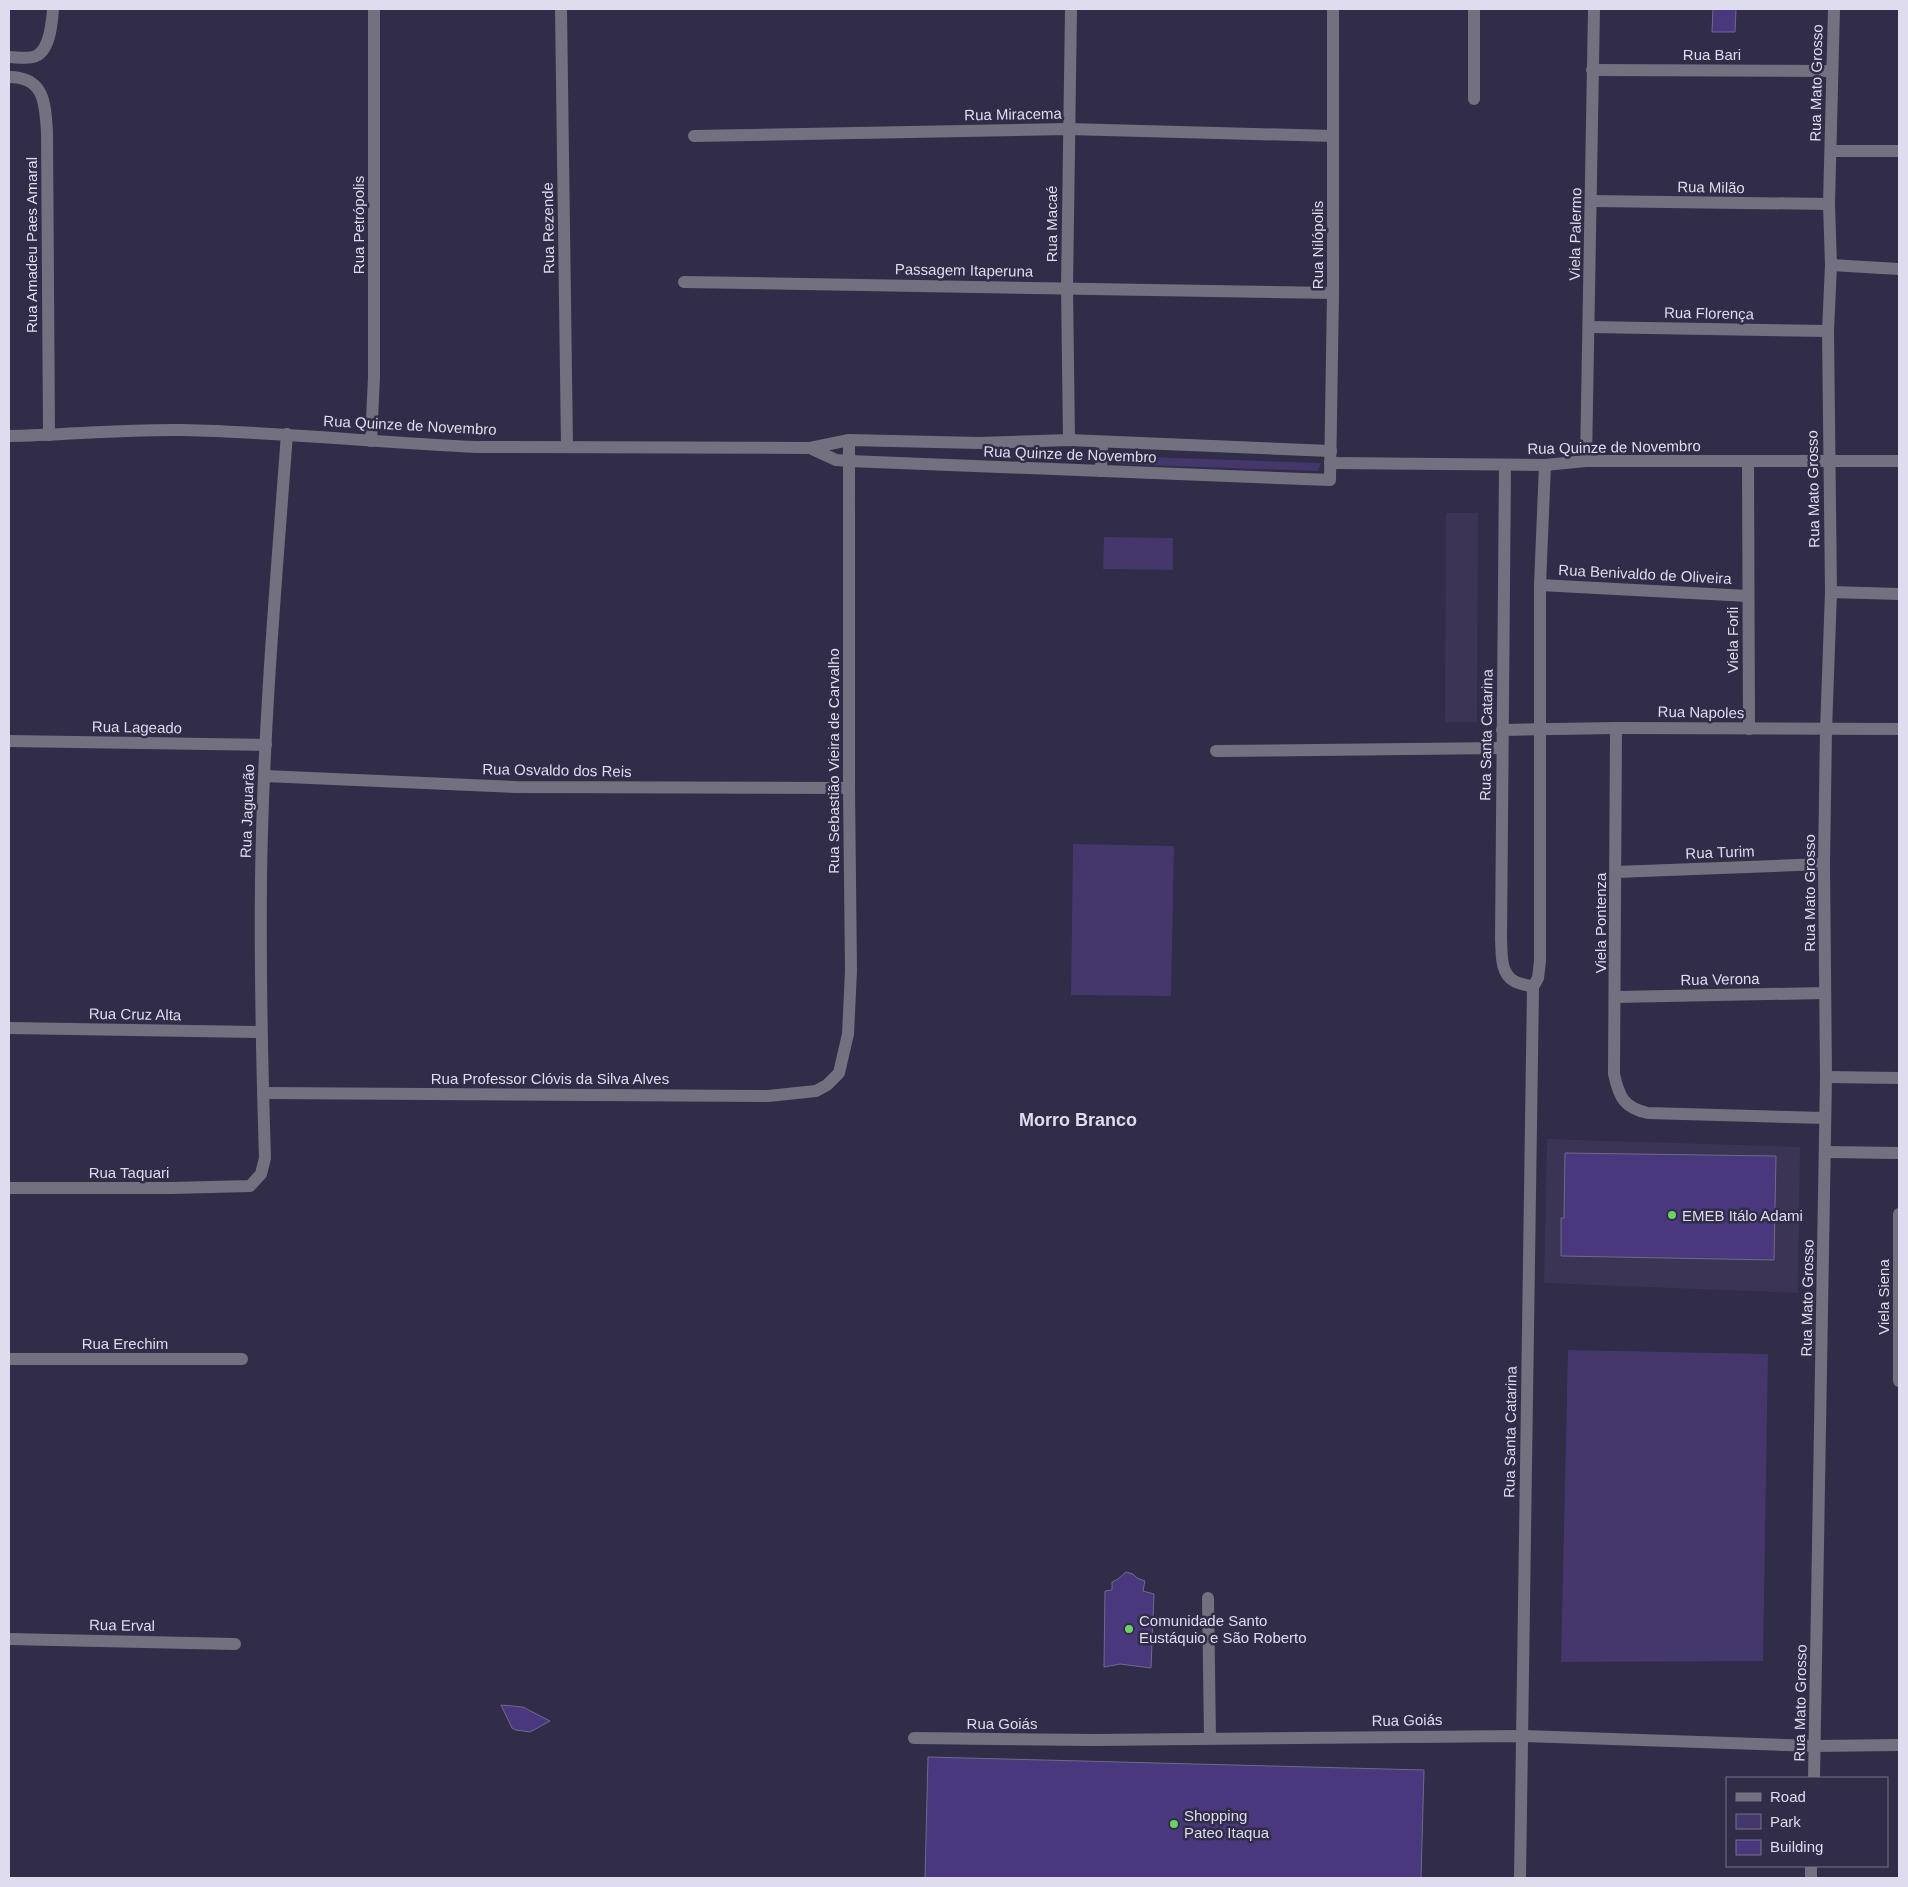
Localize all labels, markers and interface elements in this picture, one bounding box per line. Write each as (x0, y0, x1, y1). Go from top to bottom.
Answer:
street label: Rua Mato Grosso (1806, 24, 1826, 142)
street label: Rua Bari (1683, 46, 1741, 63)
street label: Rua Miracema (964, 105, 1063, 123)
street label: Rua Amadeu Paes Amaral (23, 157, 40, 333)
street label: Rua Petrópolis (350, 176, 367, 274)
street label: Rua Milão (1677, 178, 1745, 196)
street label: Rua Rezende (539, 182, 557, 274)
street label: Rua Macaé (1043, 186, 1060, 262)
street label: Viela Palermo (1566, 187, 1584, 281)
street label: Rua Nilópolis (1309, 201, 1326, 289)
street label: Passagem Itaperuna (895, 260, 1034, 280)
street label: Rua Florença (1664, 304, 1755, 322)
street label: Rua Quinze de Novembro (323, 412, 497, 438)
street label: Rua Mato Grosso (1803, 430, 1823, 548)
street label: Rua Quinze de Novembro (1527, 437, 1701, 457)
street label: Rua Quinze de Novembro (983, 442, 1157, 466)
street label: Rua Benivaldo de Oliveira (1558, 561, 1733, 587)
street label: Viela Forli (1724, 607, 1741, 673)
street label: Rua Sebastião Vieira de Carvalho (825, 648, 842, 874)
street label: Rua Santa Catarina (1476, 668, 1496, 801)
street label: Rua Napoles (1657, 703, 1745, 721)
street label: Rua Lageado (92, 718, 182, 736)
street label: Rua Osvaldo dos Reis (482, 760, 632, 780)
street label: Rua Jaguarão (237, 764, 257, 858)
street label: Rua Mato Grosso (1801, 834, 1818, 952)
street label: Rua Turim (1685, 842, 1755, 862)
street label: Viela Pontenza (1592, 872, 1609, 973)
street label: Rua Verona (1680, 970, 1760, 988)
street label: Rua Cruz Alta (89, 1005, 182, 1023)
street label: Rua Professor Clóvis da Silva Alves (431, 1070, 669, 1087)
district label: Morro Branco (1019, 1110, 1137, 1130)
street label: Rua Taquari (89, 1164, 169, 1181)
place label: EMEB Itálo Adami (1682, 1207, 1803, 1224)
marker: EMEB Itálo Adami (1666, 1209, 1678, 1221)
street label: Rua Mato Grosso (1797, 1239, 1817, 1357)
street label: Viela Siena (1875, 1259, 1892, 1335)
street label: Rua Erechim (82, 1335, 168, 1352)
street label: Rua Santa Catarina (1500, 1365, 1520, 1498)
place label: Comunidade Santo Eustáquio e São Roberto (1139, 1612, 1307, 1646)
street label: Rua Erval (89, 1616, 155, 1634)
marker: Comunidade Santo Eustáquio e São Roberto (1123, 1623, 1135, 1635)
street label: Rua Mato Grosso (1790, 1644, 1810, 1762)
street label: Rua Goiás (1371, 1711, 1443, 1729)
street label: Rua Goiás (967, 1715, 1037, 1732)
legend (1726, 1777, 1888, 1867)
text: Road (1770, 1788, 1806, 1805)
place label: Shopping Pateo Itaqua (1184, 1807, 1270, 1841)
text: Park (1770, 1813, 1801, 1830)
marker: Shopping Pateo Itaqua (1168, 1818, 1180, 1830)
text: Building (1770, 1838, 1823, 1855)

